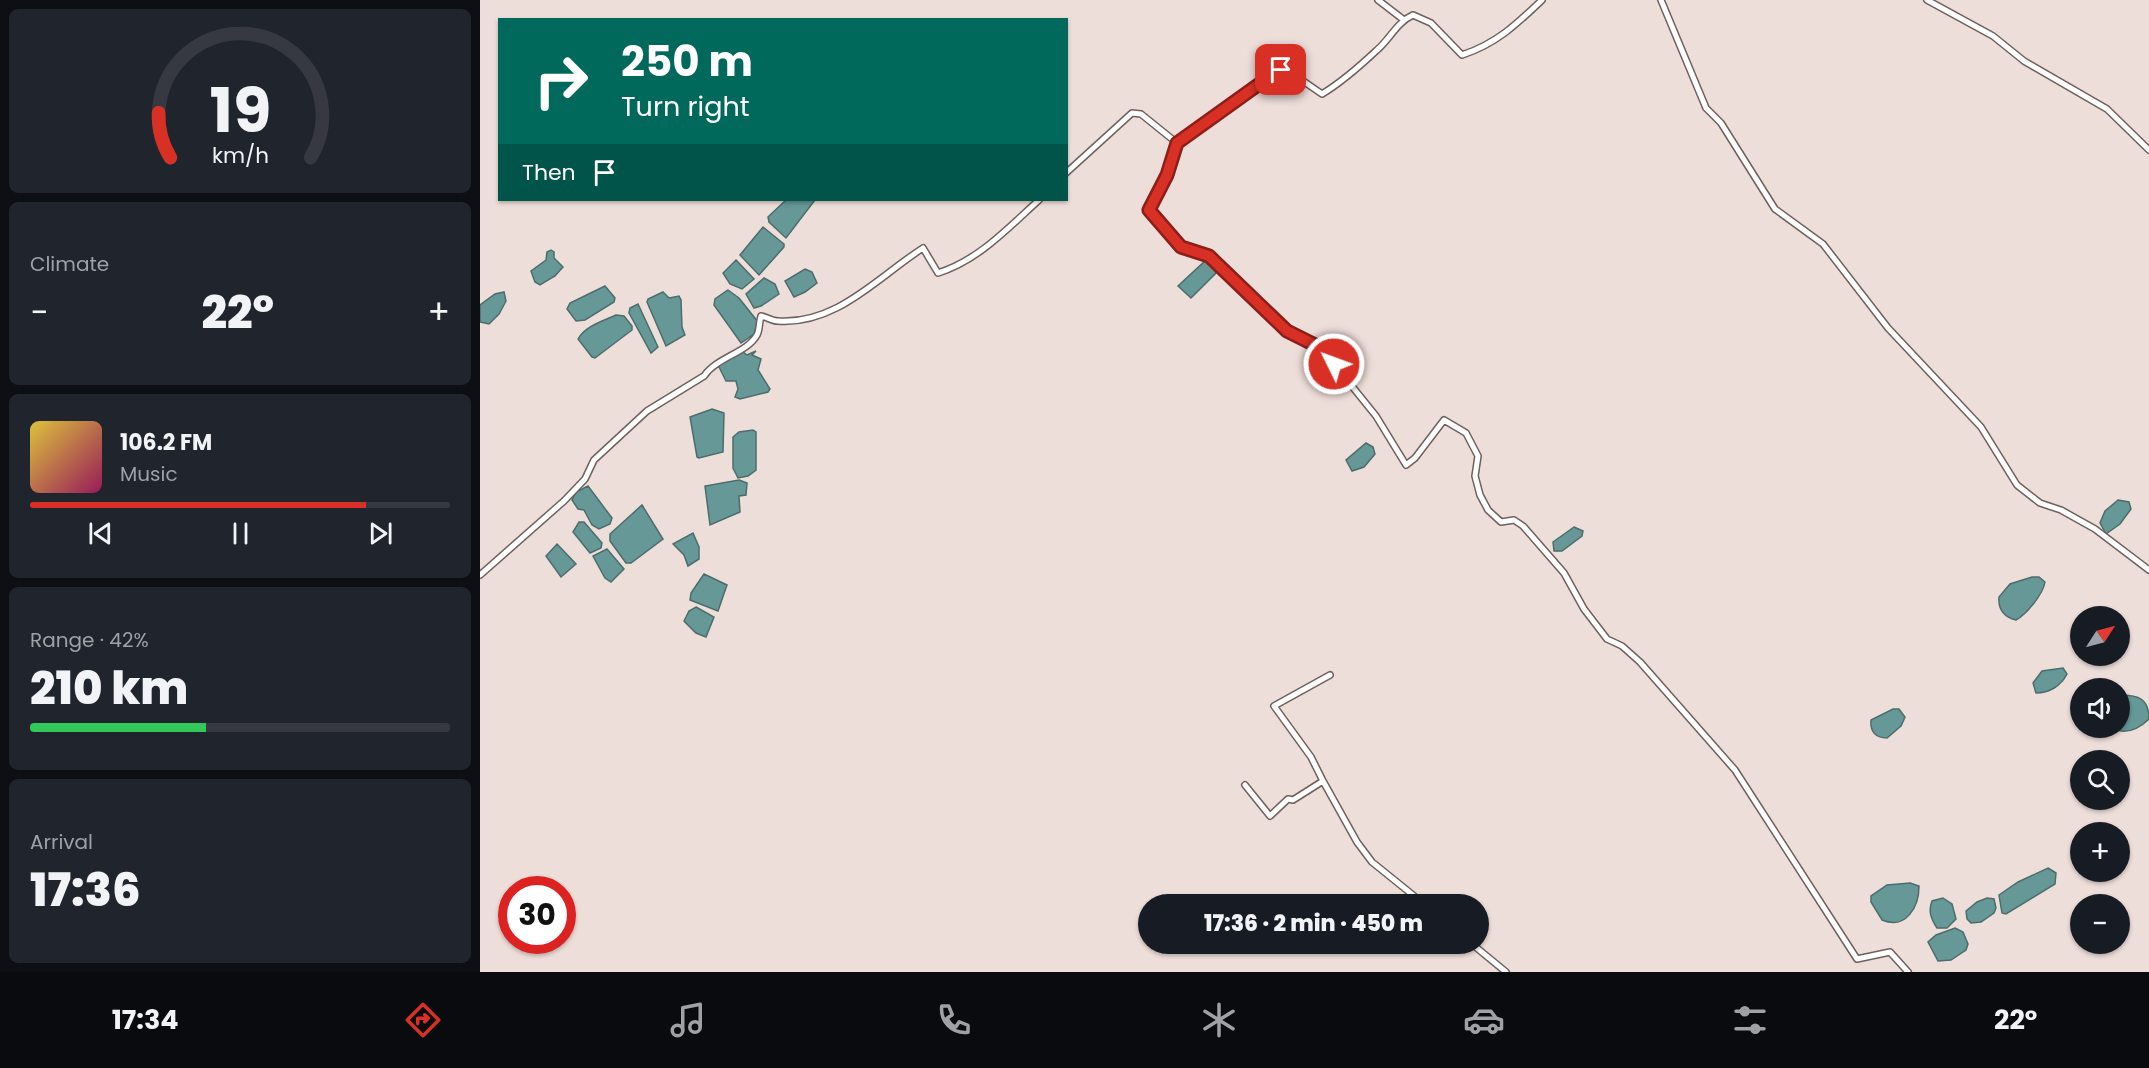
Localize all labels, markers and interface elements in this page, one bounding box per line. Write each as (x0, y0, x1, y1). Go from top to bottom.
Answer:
text: 250 m (621, 32, 753, 91)
icon: right (522, 42, 600, 120)
pin (1255, 44, 1306, 95)
icon: arrive (1264, 53, 1297, 86)
text: 19 (209, 66, 271, 154)
text: Turn right (621, 88, 750, 125)
text: km/h (211, 140, 269, 171)
icon: arrive (588, 156, 621, 189)
text: Then (522, 157, 576, 188)
text: Climate (30, 250, 109, 278)
text: 22° (201, 281, 274, 344)
text: − (30, 289, 48, 336)
text: + (427, 289, 450, 336)
position arrow (1302, 332, 1366, 396)
text: 106.2 FM (120, 427, 212, 458)
text: Music (120, 460, 178, 488)
icon: previous (84, 517, 117, 550)
icon: pause (224, 517, 257, 550)
icon: next (364, 517, 397, 550)
north arrow (2070, 606, 2130, 666)
map controls (2070, 606, 2130, 954)
text: Range · 42% (30, 626, 149, 654)
text: 210 km (30, 657, 188, 720)
button: sound (2070, 678, 2130, 738)
button: search (2070, 750, 2130, 810)
button: + (2070, 822, 2130, 882)
text: Arrival (30, 828, 93, 856)
text: 17:36 (30, 859, 141, 922)
speed limit sign: 30 (498, 876, 576, 954)
button: − (2070, 894, 2130, 954)
text: 17:36 · 2 min · 450 m (1204, 908, 1423, 939)
icon: directions (402, 999, 444, 1041)
icon: music (667, 999, 709, 1041)
icon: phone (933, 999, 975, 1041)
icon: climate (1198, 999, 1240, 1041)
icon: car (1463, 999, 1505, 1041)
icon: filters (1729, 999, 1771, 1041)
text: 17:34 (112, 1001, 179, 1038)
text: 22° (1994, 1001, 2037, 1038)

